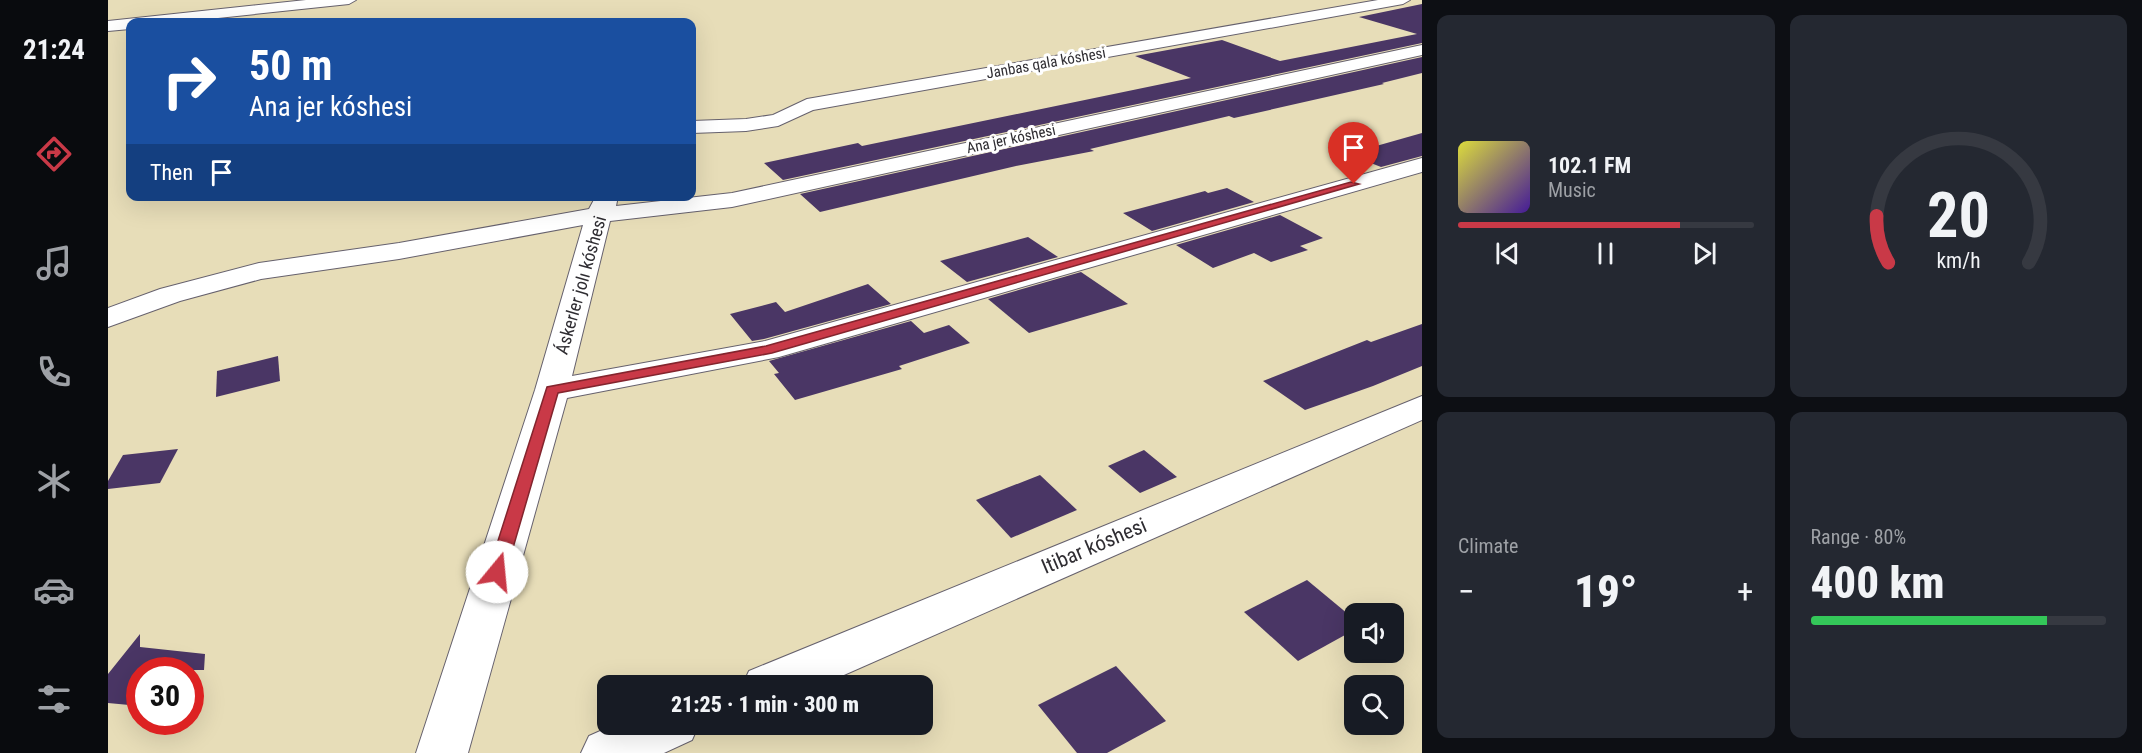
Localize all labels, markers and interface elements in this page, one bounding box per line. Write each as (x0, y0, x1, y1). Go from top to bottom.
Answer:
text: 21:24 (23, 34, 85, 66)
text: 50 m (249, 41, 332, 90)
icon: right (150, 42, 228, 120)
street label: Janbas qala kóshesi (985, 44, 1107, 82)
text: Ana jer kóshesi (249, 91, 412, 123)
street label: Ana jer kóshesi (965, 121, 1057, 157)
pin (1328, 122, 1379, 184)
icon: arrive (1337, 131, 1370, 164)
icon: directions (33, 133, 75, 175)
text: 102.1 FM (1548, 153, 1631, 178)
icon: arrive (205, 156, 238, 189)
text: Then (150, 160, 193, 185)
text: Music (1548, 178, 1596, 202)
text: 20 (1927, 179, 1990, 252)
street label: Áskerler jolı kóshesi (551, 213, 610, 357)
icon: previous (1491, 237, 1524, 270)
icon: pause (1589, 237, 1622, 270)
icon: next (1688, 237, 1721, 270)
icon: music (33, 242, 75, 284)
text: km/h (1936, 248, 1980, 273)
icon: phone (33, 351, 75, 393)
icon: climate (33, 460, 75, 502)
street label: Itibar kóshesi (1038, 513, 1150, 579)
text: Range · 80% (1811, 525, 1906, 549)
text: Climate (1458, 534, 1518, 558)
position arrow (465, 540, 529, 604)
text: 400 km (1811, 556, 1945, 609)
text: 19° (1574, 565, 1638, 618)
icon: car (33, 569, 75, 611)
text: − (1458, 572, 1475, 611)
text: + (1737, 572, 1754, 611)
map controls (1344, 603, 1404, 735)
button: sound (1344, 603, 1404, 663)
speed limit sign: 30 (126, 657, 204, 735)
button: search (1344, 675, 1404, 735)
icon: filters (33, 678, 75, 720)
text: 21:25 · 1 min · 300 m (671, 692, 859, 717)

